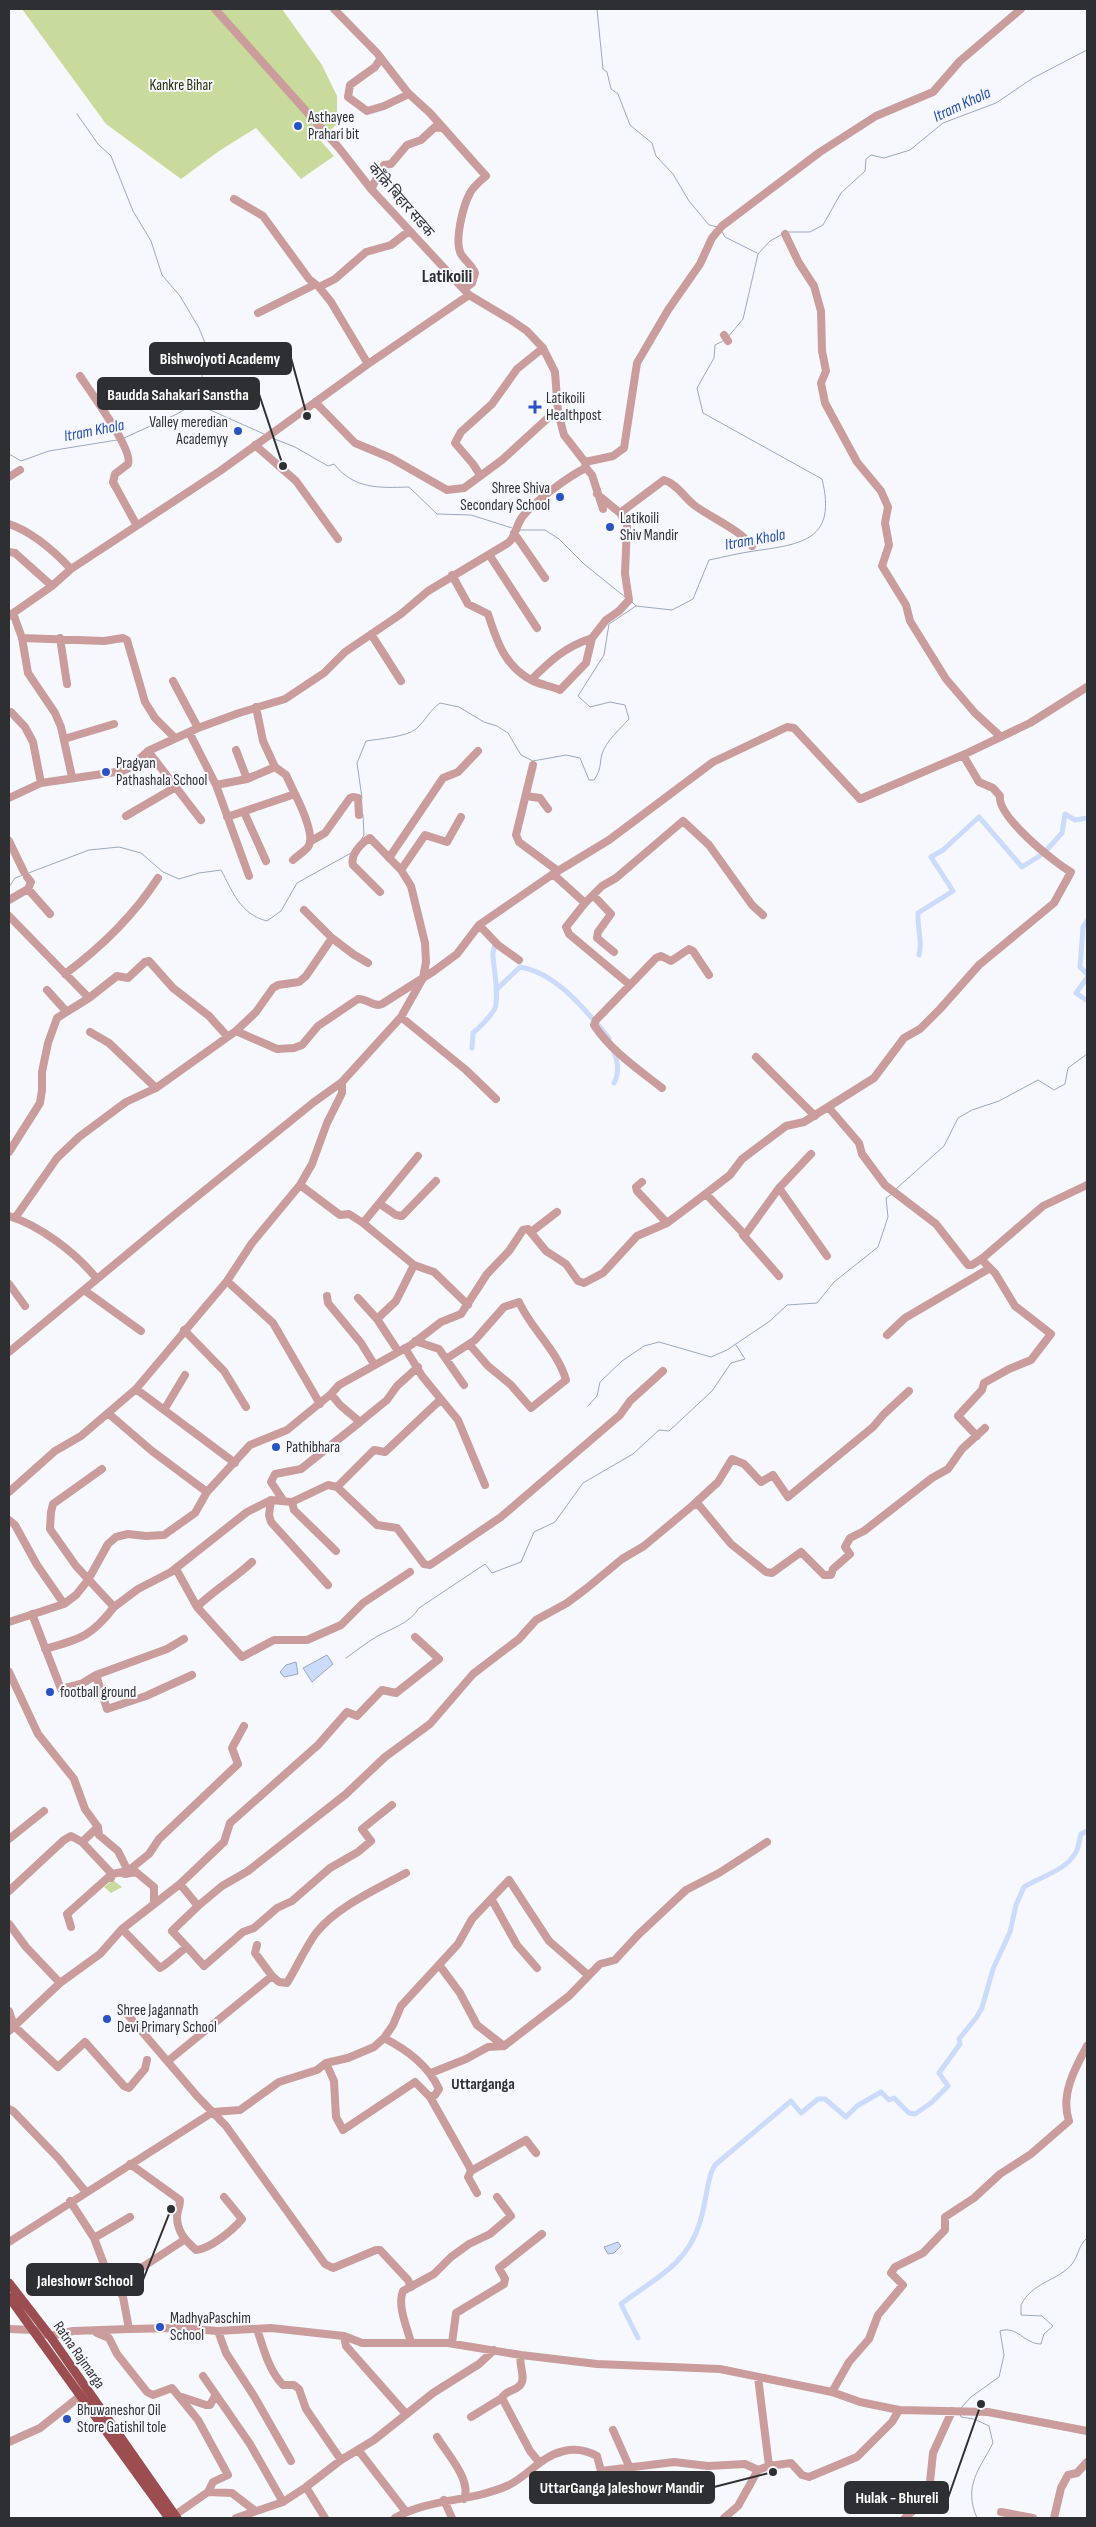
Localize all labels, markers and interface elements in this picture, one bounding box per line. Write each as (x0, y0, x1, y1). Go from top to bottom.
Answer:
park label: Kankre Bihar (149, 76, 213, 95)
water label: Itram Khola (930, 83, 994, 126)
place label: Asthayee Prahari bit (307, 108, 360, 144)
marker: Asthayee Prahari bit (292, 120, 304, 132)
street label: काँक्रे बिहार सडक (364, 159, 439, 241)
district label: Latikoili (422, 266, 472, 287)
callout: Bishwojyoti Academy (150, 343, 291, 374)
text: Bishwojyoti Academy (160, 350, 280, 369)
callout: Baudda Sahakari Sanstha (98, 378, 259, 409)
text: Baudda Sahakari Sanstha (107, 386, 249, 405)
place label: Latikoili Healthpost (546, 389, 602, 425)
marker: Latikoili Healthpost (528, 400, 542, 414)
place label: Valley meredian Academyy (149, 413, 228, 449)
water label: Itram Khola (62, 416, 126, 446)
marker: Valley meredian Academyy (232, 425, 244, 437)
place label: Shree Shiva Secondary School (460, 479, 550, 515)
marker: Shree Shiva Secondary School (554, 491, 566, 503)
place label: Latikoili Shiv Mandir (620, 509, 679, 545)
marker: Latikoili Shiv Mandir (604, 521, 616, 533)
water label: Itram Khola (723, 525, 787, 555)
place label: Pragyan Pathashala School (116, 754, 207, 790)
marker: Pragyan Pathashala School (100, 766, 112, 778)
place label: Pathibhara (286, 1438, 340, 1457)
marker: Pathibhara (270, 1441, 282, 1453)
place label: football ground (60, 1683, 136, 1702)
marker: football ground (44, 1686, 56, 1698)
place label: Shree Jagannath Devi Primary School (117, 2001, 217, 2037)
marker: Shree Jagannath Devi Primary School (101, 2013, 113, 2025)
district label: Uttarganga (451, 2075, 515, 2094)
callout: Jaleshowr School (27, 2264, 143, 2295)
text: Jaleshowr School (36, 2272, 133, 2291)
place label: MadhyaPaschim School (170, 2309, 251, 2345)
street label: Ratna Rajmarga (49, 2318, 109, 2392)
marker: MadhyaPaschim School (154, 2321, 166, 2333)
place label: Bhuwaneshor Oil Store Gatishil tole (77, 2401, 166, 2437)
marker: Bhuwaneshor Oil Store Gatishil tole (61, 2413, 73, 2425)
callout: UttarGanga Jaleshowr Mandir (530, 2472, 714, 2503)
text: UttarGanga Jaleshowr Mandir (540, 2479, 704, 2498)
callout: Hulak - Bhureli (845, 2482, 948, 2513)
text: Hulak - Bhureli (855, 2489, 939, 2508)

